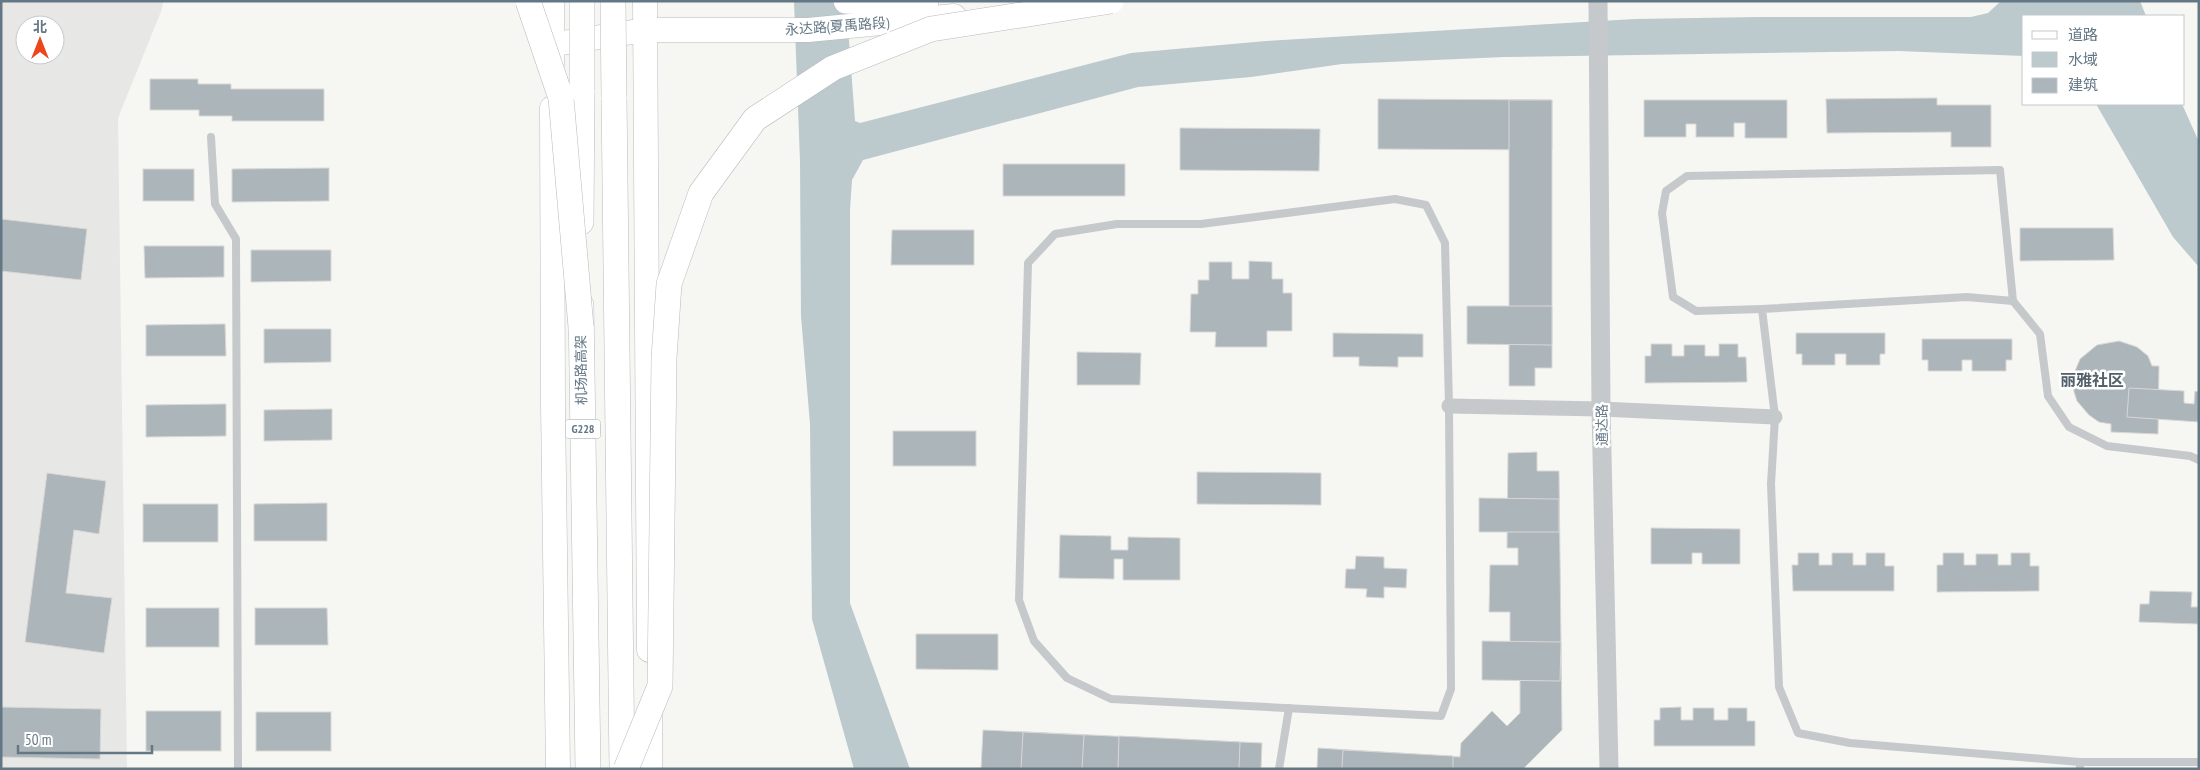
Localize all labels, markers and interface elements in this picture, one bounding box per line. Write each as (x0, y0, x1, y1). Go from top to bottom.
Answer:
street label: 永达路(夏禹路段) (784, 13, 890, 39)
north arrow (15, 15, 65, 65)
legend (2022, 15, 2185, 105)
text: 北 (33, 18, 47, 36)
text: 道路 (2068, 25, 2098, 44)
text: 水域 (2068, 50, 2098, 69)
text: 建筑 (2068, 75, 2098, 94)
street label: 机场路高架 (571, 335, 591, 405)
district label: 丽雅社区 (2060, 370, 2124, 390)
street label: 通达路 (1593, 404, 1611, 446)
road number: G228 (566, 419, 600, 438)
scale bar (18, 722, 151, 754)
text: 50 m (25, 730, 51, 749)

